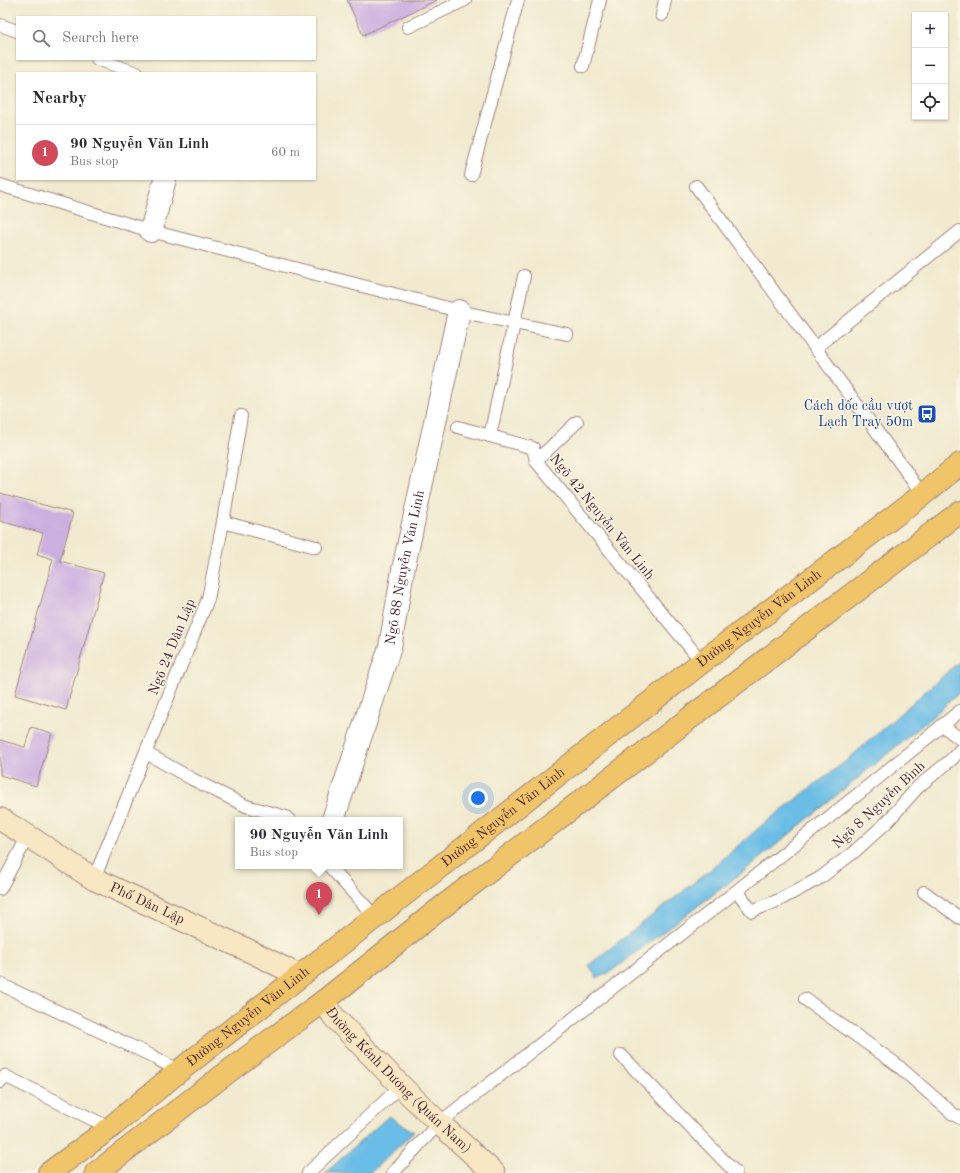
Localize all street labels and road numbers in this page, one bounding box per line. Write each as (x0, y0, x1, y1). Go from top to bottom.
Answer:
street label: Ngõ 42 Nguyễn Văn Linh (547, 451, 658, 583)
street label: Ngõ 88 Nguyễn Văn Linh (383, 489, 427, 646)
street label: Đường Nguyễn Văn Linh (694, 567, 824, 670)
street label: Ngõ 24 Dân Lập (146, 597, 198, 697)
street label: Ngõ 8 Nguyễn Bình (829, 758, 928, 851)
street label: Đường Nguyễn Văn Linh (439, 765, 568, 870)
street label: Phố Dân Lập (107, 880, 187, 927)
street label: Đường Nguyễn Văn Linh (184, 964, 312, 1069)
street label: Đường Kênh Dương (Quán Nam) (323, 1005, 474, 1156)

